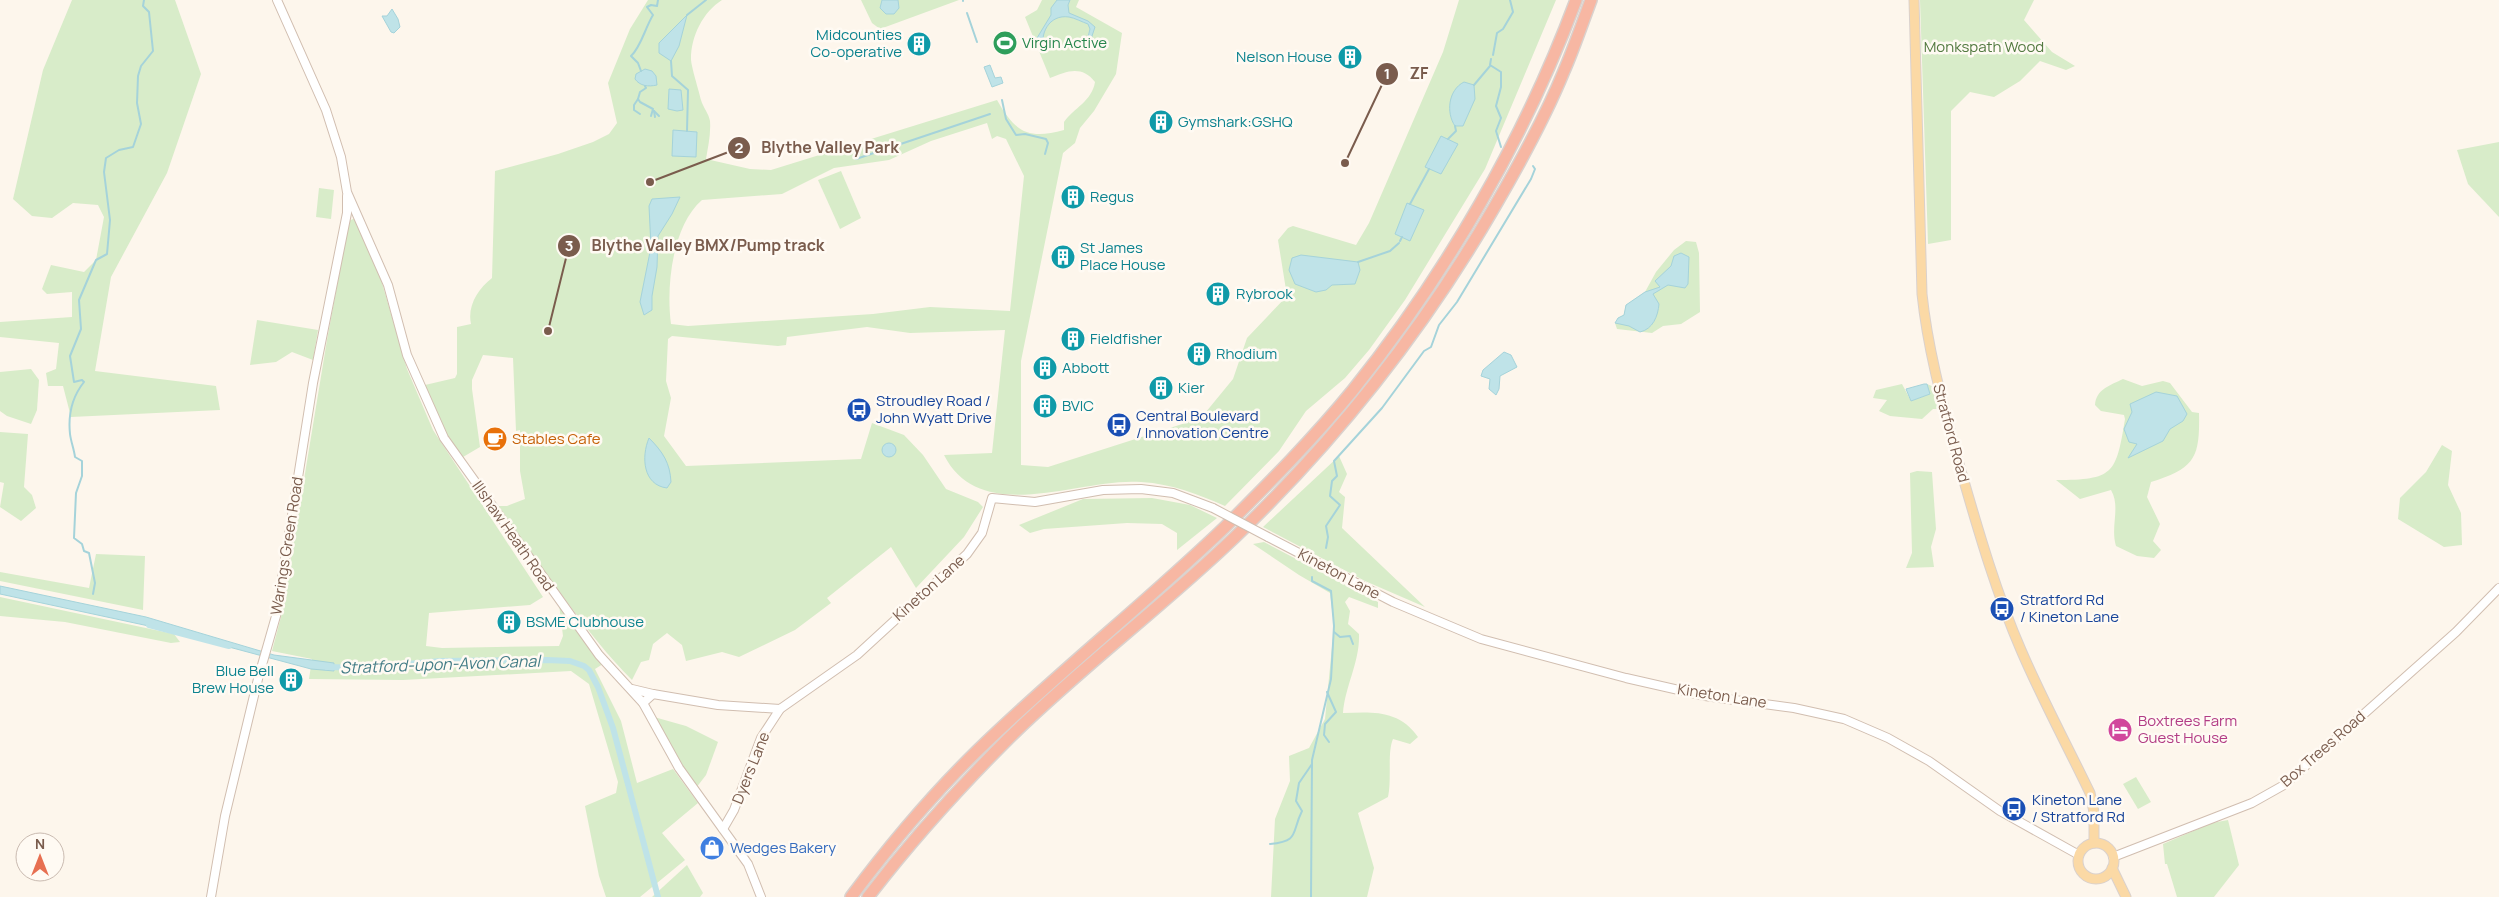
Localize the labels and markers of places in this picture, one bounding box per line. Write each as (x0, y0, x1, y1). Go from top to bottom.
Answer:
place label: Midcounties Co-operative (811, 24, 902, 62)
sports icon: Virgin Active (992, 30, 1018, 56)
building icon: Midcounties Co-operative (906, 31, 932, 57)
place label: Virgin Active (1022, 32, 1107, 53)
building icon: Nelson House (1337, 44, 1363, 70)
place label: Nelson House (1236, 46, 1332, 67)
callout: ZF (1375, 58, 1439, 89)
building icon: Gymshark:GSHQ (1148, 109, 1174, 135)
place label: Gymshark:GSHQ (1178, 111, 1293, 132)
callout: Blythe Valley Park (726, 132, 909, 163)
building icon: Regus (1060, 184, 1086, 210)
place label: Regus (1090, 186, 1134, 207)
callout: Blythe Valley BMX/Pump track (556, 230, 834, 261)
place label: St James Place House (1080, 237, 1166, 275)
building icon: St James Place House (1050, 244, 1076, 270)
building icon: Rybrook (1205, 281, 1231, 307)
place label: Rybrook (1236, 283, 1293, 304)
building icon: Fieldfisher (1060, 326, 1086, 352)
place label: Fieldfisher (1090, 328, 1163, 349)
building icon: Rhodium (1186, 341, 1212, 367)
place label: Rhodium (1216, 343, 1277, 364)
building icon: Abbott (1032, 355, 1058, 381)
place label: Abbott (1062, 357, 1109, 378)
building icon: Kier (1148, 375, 1174, 401)
place label: Kier (1178, 377, 1205, 398)
place label: Stroudley Road / John Wyatt Drive (876, 390, 992, 428)
building icon: BVIC (1032, 393, 1058, 419)
place label: BVIC (1062, 395, 1094, 416)
bus stop icon: Stroudley Road / John Wyatt Drive (846, 397, 872, 423)
place label: Central Boulevard / Innovation Centre (1136, 405, 1269, 443)
bus stop icon: Central Boulevard / Innovation Centre (1106, 412, 1132, 438)
cafe icon: Stables Cafe (482, 426, 508, 452)
place label: Stables Cafe (512, 428, 601, 449)
place label: Stratford Rd / Kineton Lane (2020, 589, 2119, 627)
bus stop icon: Stratford Rd / Kineton Lane (1989, 596, 2015, 622)
building icon: BSME Clubhouse (496, 609, 522, 635)
place label: BSME Clubhouse (526, 611, 644, 632)
place label: Blue Bell Brew House (192, 660, 274, 698)
building icon: Blue Bell Brew House (278, 667, 304, 693)
place label: Boxtrees Farm Guest House (2138, 710, 2237, 748)
hotel icon: Boxtrees Farm Guest House (2107, 717, 2133, 743)
place label: Kineton Lane / Stratford Rd (2032, 789, 2125, 827)
bus stop icon: Kineton Lane / Stratford Rd (2001, 796, 2027, 822)
shop icon: Wedges Bakery (699, 835, 725, 861)
place label: Wedges Bakery (730, 837, 836, 858)

